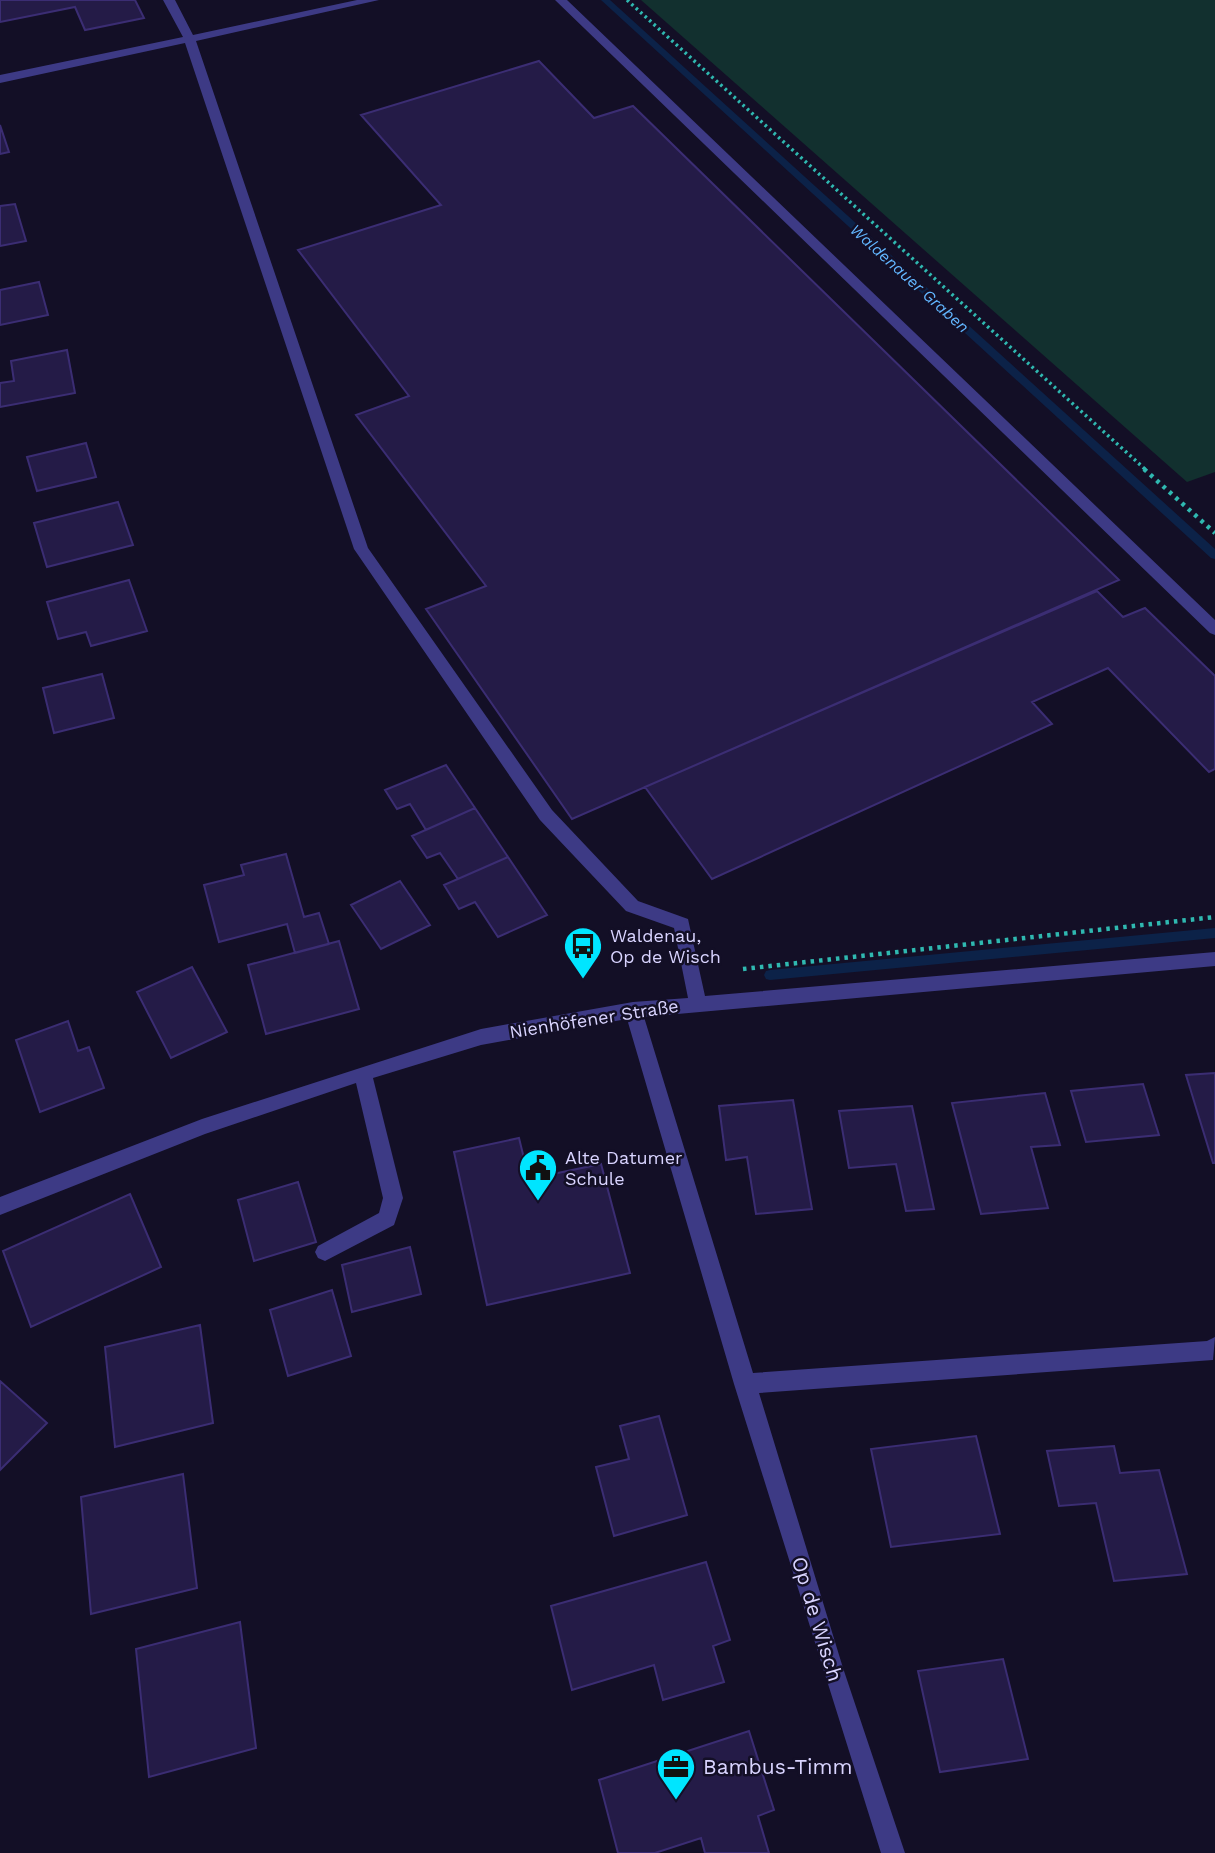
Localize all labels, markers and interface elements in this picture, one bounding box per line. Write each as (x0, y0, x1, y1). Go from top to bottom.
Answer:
water label: Waldenauer Graben (846, 220, 973, 337)
bus stop icon: Waldenau, Op de Wisch (562, 925, 604, 980)
place label: Waldenau, Op de Wisch (610, 925, 721, 967)
street label: Nienhöfener Straße (508, 995, 680, 1042)
public building icon: Alte Datumer Schule (517, 1147, 559, 1202)
place label: Alte Datumer Schule (565, 1147, 682, 1189)
street label: Op de Wisch (787, 1553, 848, 1684)
office icon: Bambus-Timm (655, 1746, 697, 1801)
place label: Bambus-Timm (703, 1754, 853, 1779)

